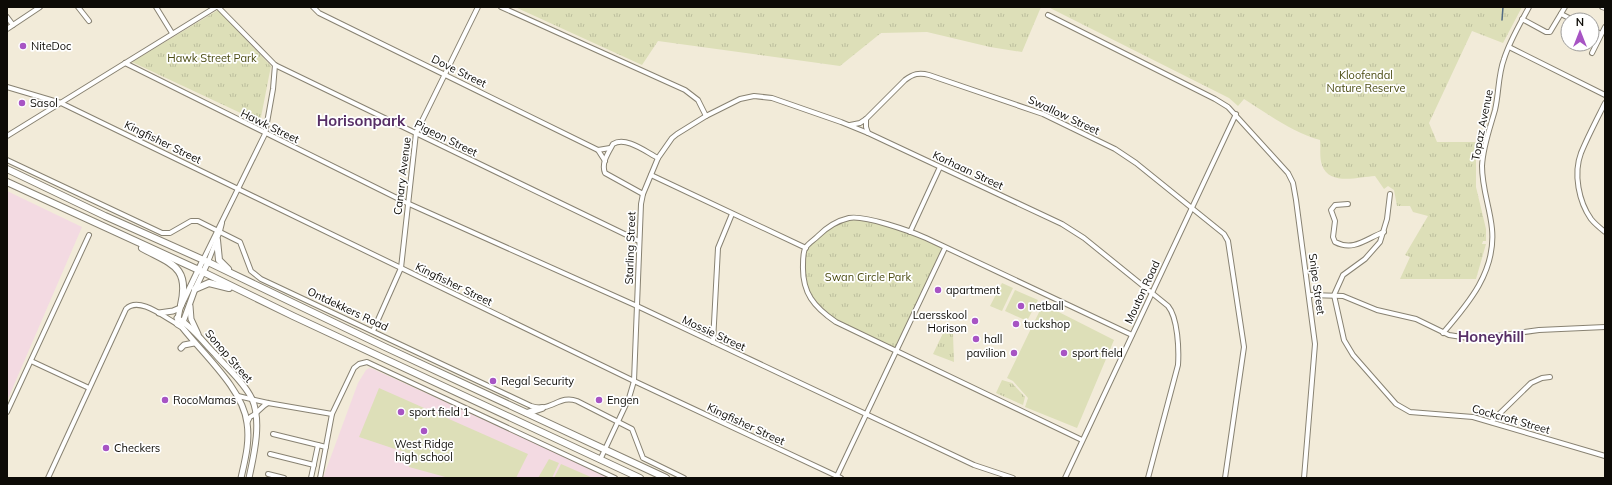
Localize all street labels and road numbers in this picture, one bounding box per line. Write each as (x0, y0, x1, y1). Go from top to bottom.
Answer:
street label: Dove Street (429, 52, 489, 90)
street label: Topaz Avenue (1468, 88, 1496, 162)
street label: Swallow Street (1026, 92, 1102, 138)
street label: Hawk Street (238, 106, 302, 146)
street label: Kingfisher Street (122, 117, 204, 167)
street label: Pigeon Street (412, 117, 480, 159)
street label: Canary Avenue (390, 136, 414, 216)
street label: Korhaan Street (930, 147, 1006, 193)
street label: Starling Street (622, 211, 638, 285)
street label: Snipe Street (1306, 252, 1328, 316)
street label: Mouton Road (1121, 258, 1163, 326)
street label: Kingfisher Street (413, 259, 495, 309)
street label: Ontdekkers Road (305, 284, 391, 334)
street label: Mossie Street (680, 312, 748, 354)
street label: Sonop Street (202, 327, 256, 386)
street label: Kingfisher Street (705, 400, 787, 448)
street label: Cockcroft Street (1470, 401, 1552, 437)

